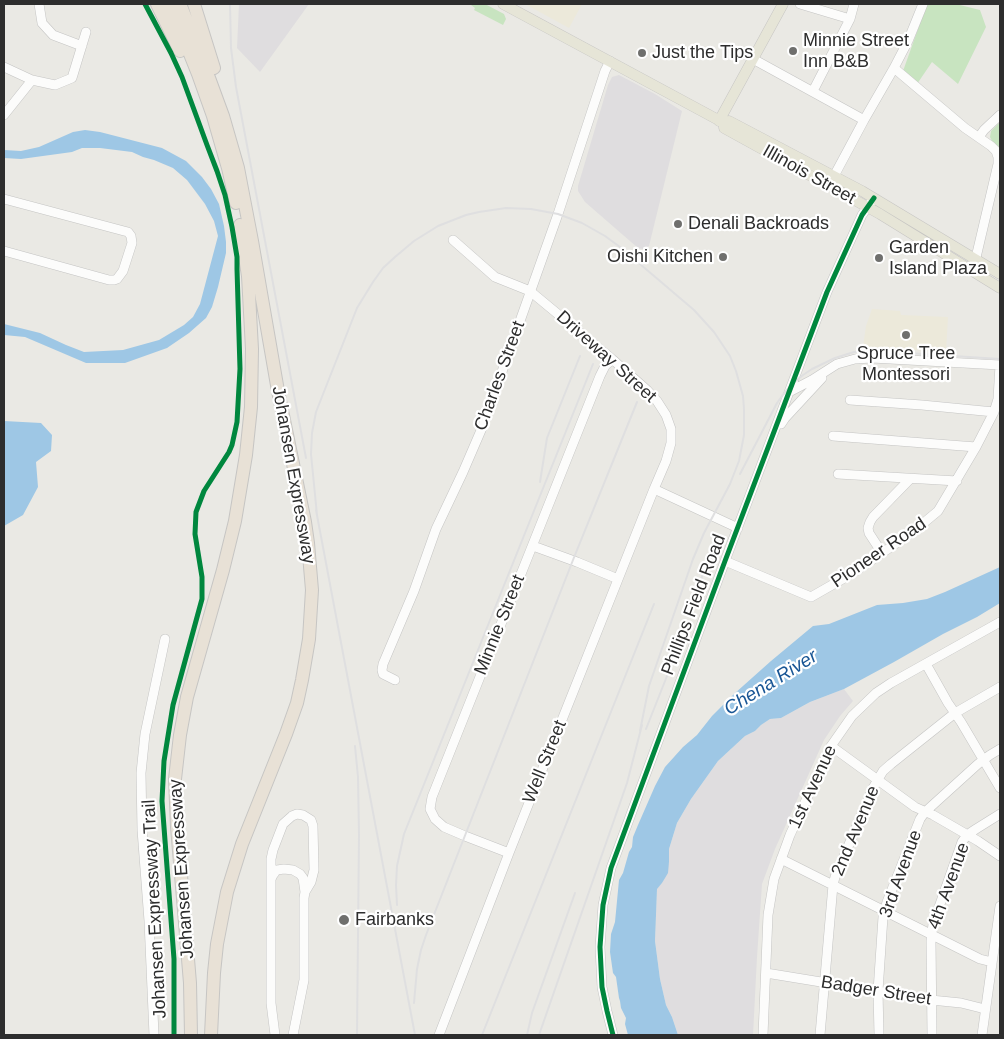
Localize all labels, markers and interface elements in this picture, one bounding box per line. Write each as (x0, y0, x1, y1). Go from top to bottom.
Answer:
place label: Minnie Street Inn B&B (803, 30, 909, 72)
place label: Just the Tips (652, 42, 753, 64)
marker: Minnie Street Inn B&B (787, 45, 799, 57)
marker: Just the Tips (636, 47, 648, 59)
street label: Illinois Street (759, 141, 859, 209)
place label: Denali Backroads (688, 213, 829, 235)
marker: Denali Backroads (672, 218, 684, 230)
place label: Garden Island Plaza (889, 237, 987, 280)
place label: Oishi Kitchen (607, 246, 713, 268)
marker: Oishi Kitchen (717, 251, 729, 263)
marker: Garden Island Plaza (873, 252, 885, 264)
street label: Driveway Street (552, 306, 660, 408)
street label: Charles Street (470, 318, 530, 434)
marker: Spruce Tree Montessori (900, 329, 912, 341)
place label: Spruce Tree Montessori (857, 343, 955, 386)
street label: Johansen Expressway (267, 384, 319, 566)
street label: Pioneer Road (827, 513, 931, 593)
street label: Phillips Field Road (657, 532, 731, 678)
street label: Minnie Street (470, 572, 530, 678)
water label: Chena River (720, 645, 822, 721)
street label: Well Street (519, 717, 571, 807)
street label: 1st Avenue (784, 742, 842, 832)
street label: Johansen Expressway (165, 778, 199, 960)
street label: 2nd Avenue (827, 783, 885, 879)
street label: Johansen Expressway Trail (138, 799, 172, 1019)
street label: 3rd Avenue (875, 827, 927, 921)
street label: 4th Avenue (923, 840, 975, 932)
place label: Fairbanks (355, 909, 434, 931)
marker: Fairbanks (337, 913, 351, 927)
street label: Badger Street (819, 972, 933, 1010)

